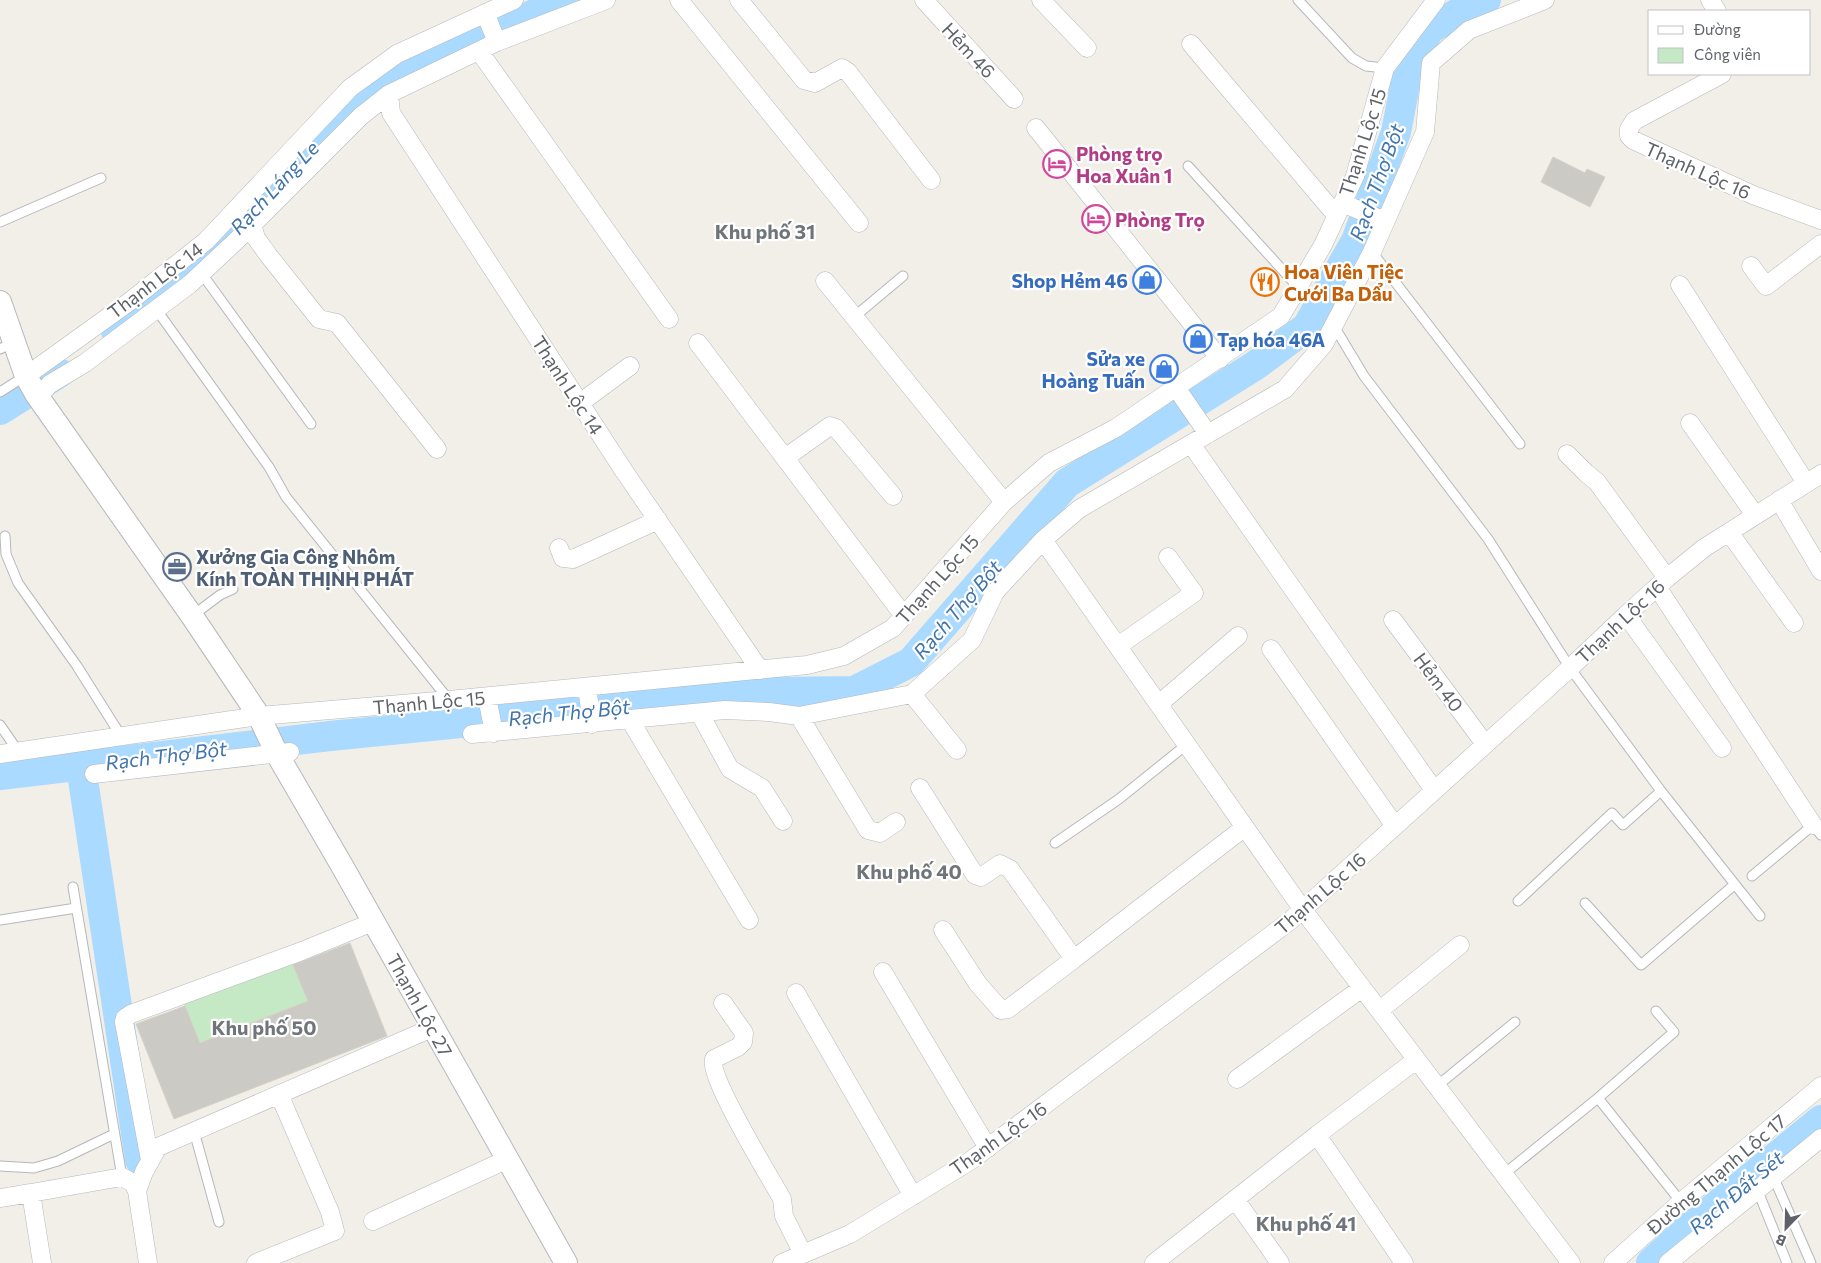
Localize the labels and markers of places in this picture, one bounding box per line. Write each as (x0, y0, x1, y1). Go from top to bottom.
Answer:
place label: Phòng trọ Hoa Xuân 1 (1076, 142, 1172, 187)
hotel icon: Phòng trọ Hoa Xuân 1 (1042, 149, 1072, 179)
hotel icon: Phòng Trọ (1081, 204, 1111, 234)
place label: Phòng Trọ (1115, 208, 1205, 232)
place label: Hoa Viên Tiệc Cưới Ba Dẩu (1284, 260, 1403, 305)
shop icon: Shop Hẻm 46 (1132, 265, 1162, 295)
restaurant icon: Hoa Viên Tiệc Cưới Ba Dẩu (1250, 267, 1280, 297)
place label: Shop Hẻm 46 (1012, 269, 1128, 292)
shop icon: Tạp hóa 46A (1183, 324, 1213, 354)
place label: Tạp hóa 46A (1217, 328, 1326, 352)
place label: Sửa xe Hoàng Tuấn (1042, 347, 1145, 392)
shop icon: Sửa xe Hoàng Tuấn (1149, 354, 1179, 384)
place label: Xưởng Gia Công Nhôm Kính TOÀN THỊNH PHÁT (196, 545, 414, 591)
office icon: Xưởng Gia Công Nhôm Kính TOÀN THỊNH PHÁT (162, 552, 192, 582)

